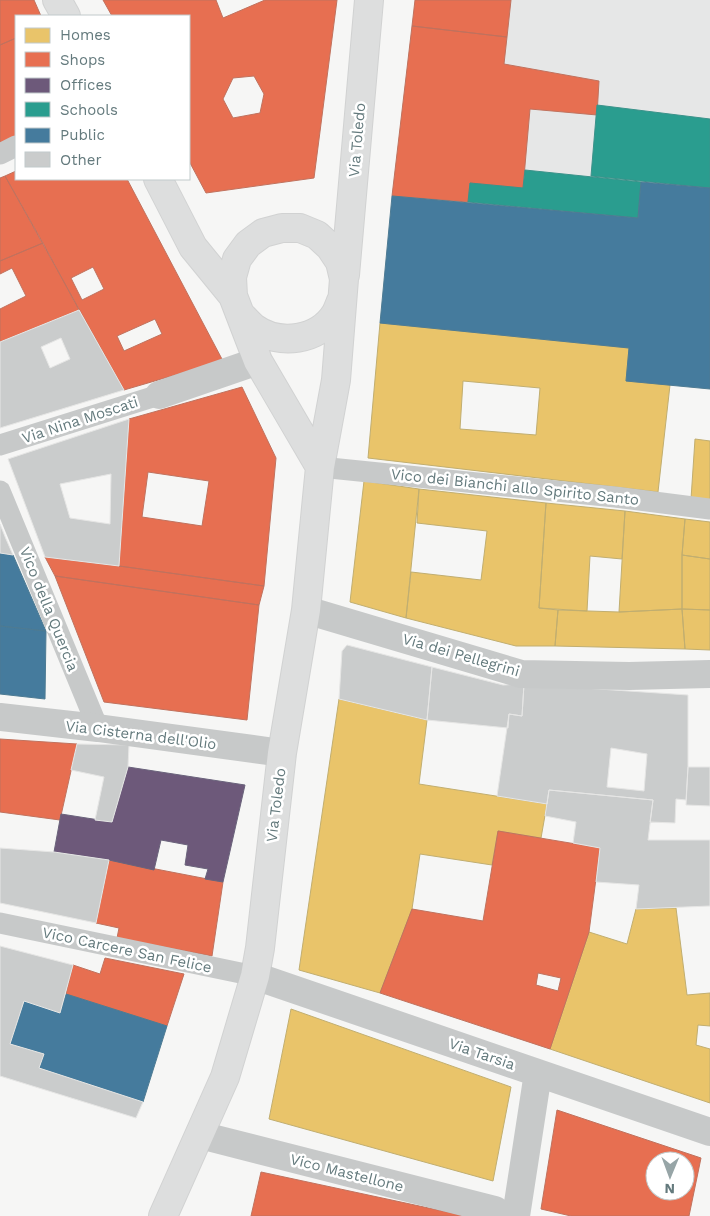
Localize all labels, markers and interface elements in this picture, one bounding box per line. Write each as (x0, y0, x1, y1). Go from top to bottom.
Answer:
legend (15, 15, 190, 180)
text: Homes (60, 26, 111, 44)
text: Shops (60, 51, 105, 69)
text: Offices (60, 76, 112, 94)
text: Schools (60, 101, 118, 119)
street label: Via Toledo (345, 102, 369, 178)
text: Public (60, 126, 105, 144)
text: Other (60, 151, 102, 169)
street label: Via Nina Moscati (20, 393, 140, 447)
street label: Vico dei Bianchi allo Spirito Santo (390, 465, 640, 509)
street label: Vico della Quercia (16, 544, 82, 674)
street label: Via dei Pellegrini (400, 630, 522, 680)
street label: Via Cisterna dell'Olio (64, 717, 218, 753)
street label: Via Toledo (263, 767, 289, 843)
street label: Vico Carcere San Felice (41, 923, 213, 977)
street label: Via Tarsia (447, 1034, 518, 1074)
street label: Vico Mastellone (288, 1150, 406, 1196)
north arrow (645, 1151, 695, 1201)
text: N (664, 1181, 675, 1197)

